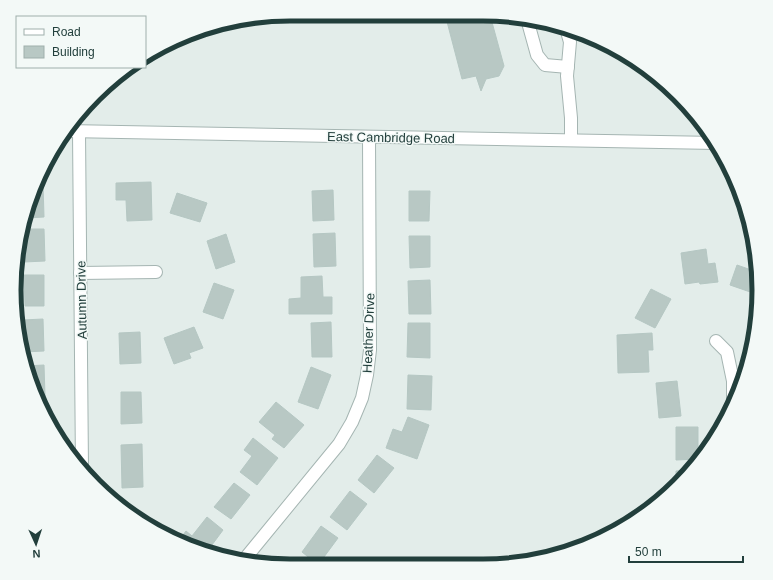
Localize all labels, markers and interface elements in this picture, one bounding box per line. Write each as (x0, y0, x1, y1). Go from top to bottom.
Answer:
legend (16, 16, 146, 68)
text: Road (52, 25, 81, 39)
text: Building (52, 45, 95, 59)
street label: East Cambridge Road (327, 129, 455, 146)
street label: Autumn Drive (73, 260, 90, 339)
street label: Heather Drive (360, 293, 377, 373)
north arrow (16, 524, 56, 564)
scale bar (629, 538, 743, 564)
text: 50 m (635, 545, 662, 559)
text: N (32, 548, 41, 560)

